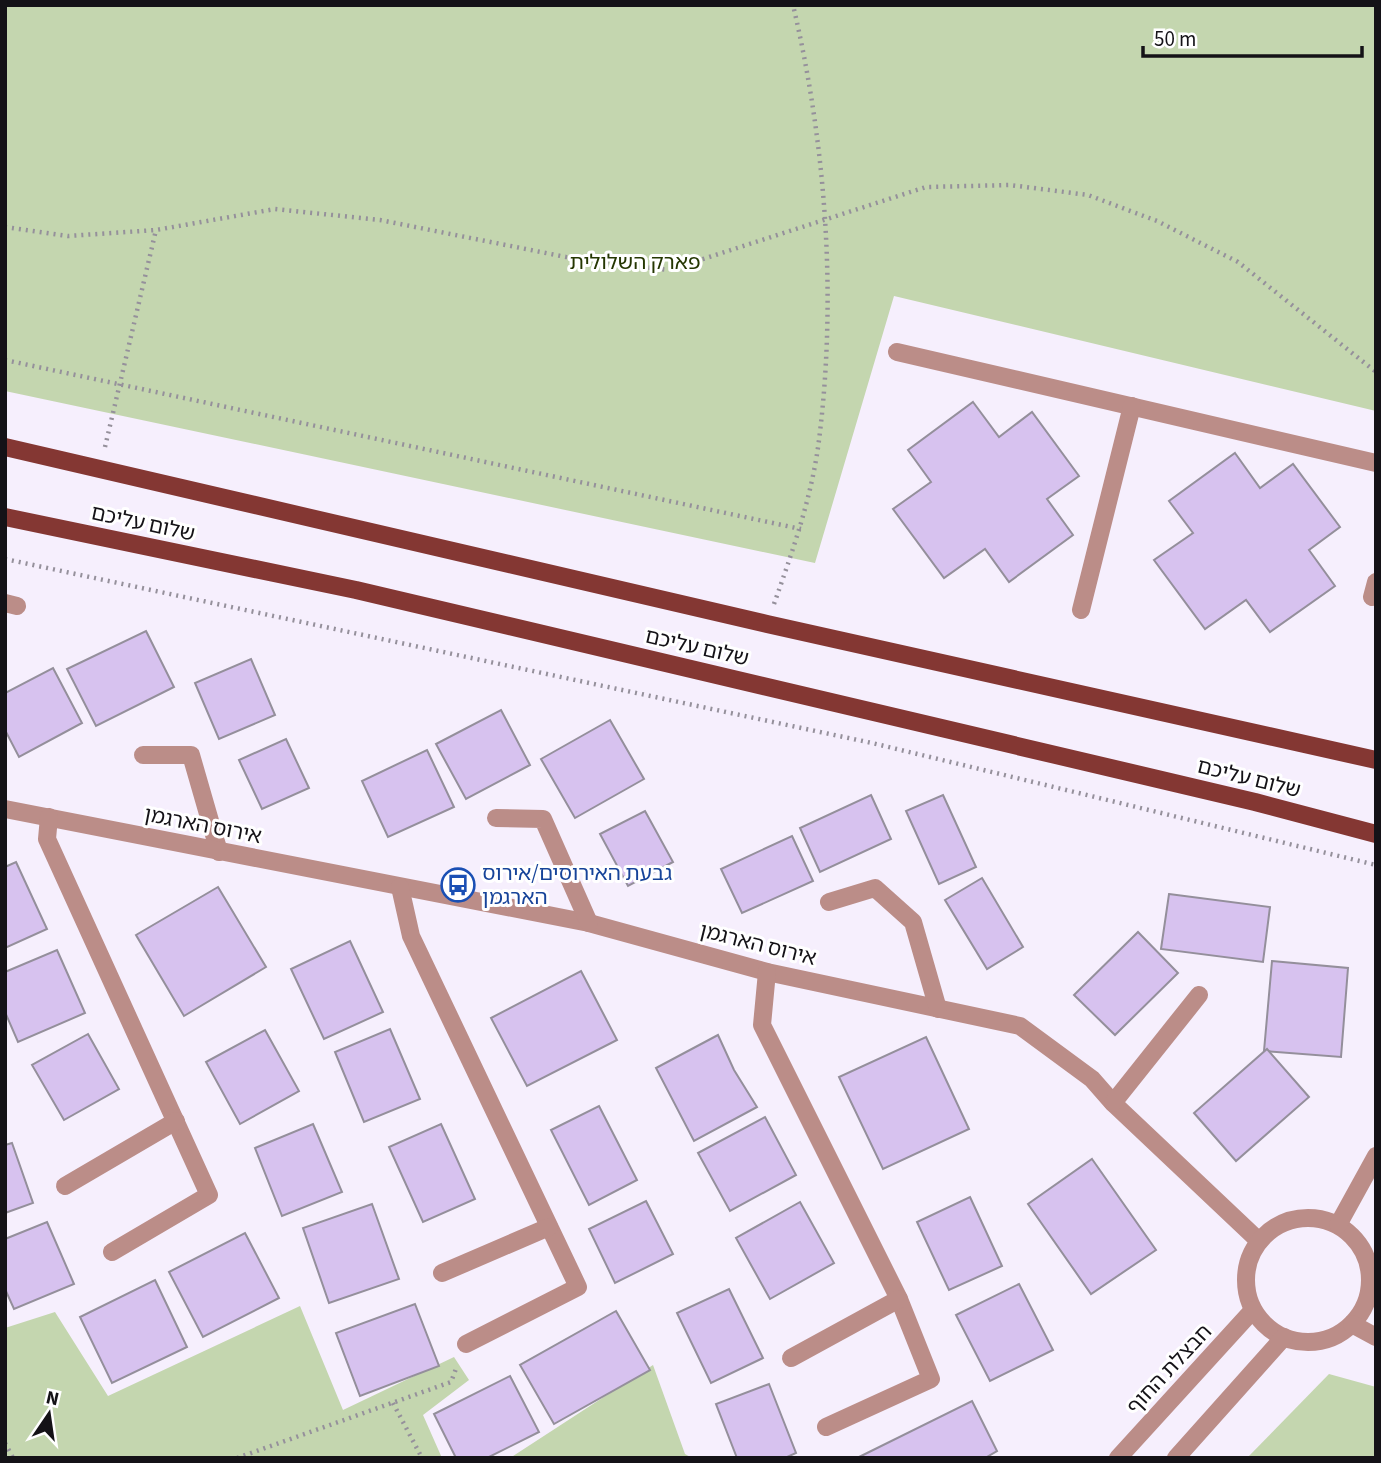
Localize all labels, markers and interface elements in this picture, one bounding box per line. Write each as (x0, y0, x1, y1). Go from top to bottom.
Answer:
scale bar (1143, 14, 1362, 58)
text: 50 m (1154, 24, 1196, 54)
park label: פארק השלולית (569, 247, 701, 277)
street label: שלום עליכם (88, 497, 198, 549)
street label: שלום עליכם (642, 621, 752, 673)
street label: שלום עליכם (1194, 751, 1304, 805)
street label: אירוס הארגמן (142, 799, 264, 851)
place label: גבעת האירוסים/אירוס הארגמן (482, 858, 672, 912)
bus stop icon: גבעת האירוסים/אירוס הארגמן (439, 866, 477, 904)
street label: אירוס הארגמן (697, 915, 819, 973)
street label: חבצלת החוף (1119, 1317, 1219, 1421)
north arrow (14, 1379, 84, 1449)
text: N (43, 1384, 62, 1413)

